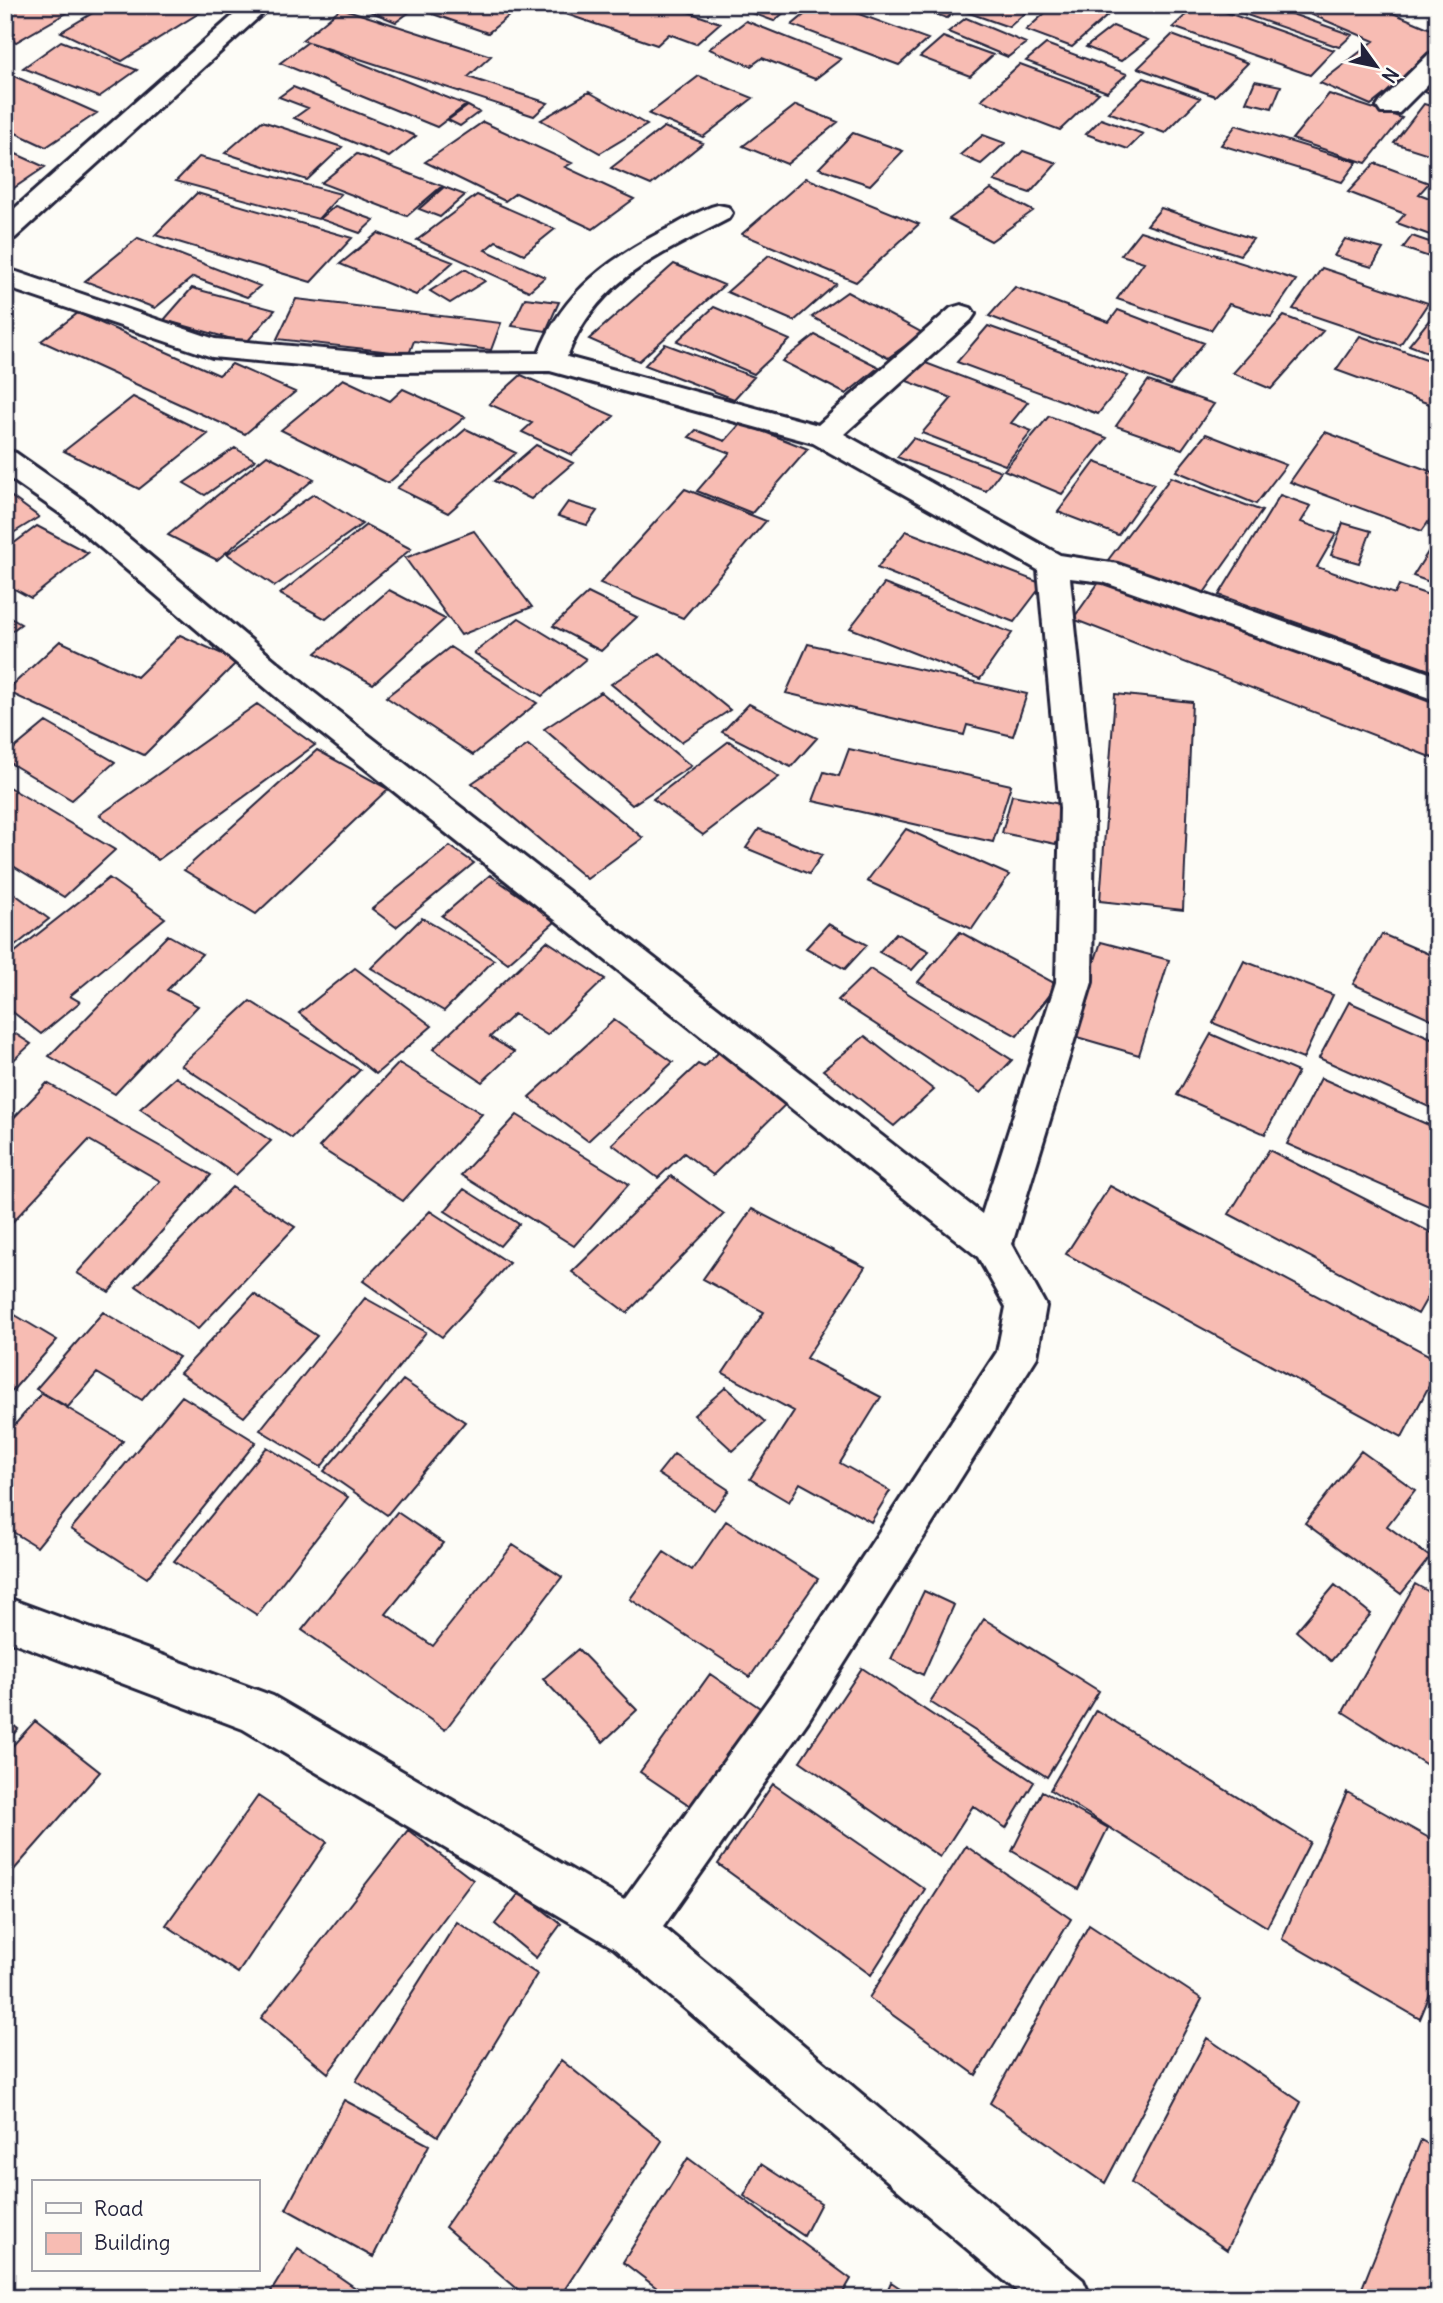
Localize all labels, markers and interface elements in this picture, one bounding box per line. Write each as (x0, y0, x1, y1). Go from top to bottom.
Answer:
north arrow (1342, 32, 1412, 102)
text: N (1377, 63, 1404, 87)
legend (32, 2180, 259, 2272)
text: Road (94, 2195, 143, 2222)
text: Building (94, 2229, 170, 2256)

